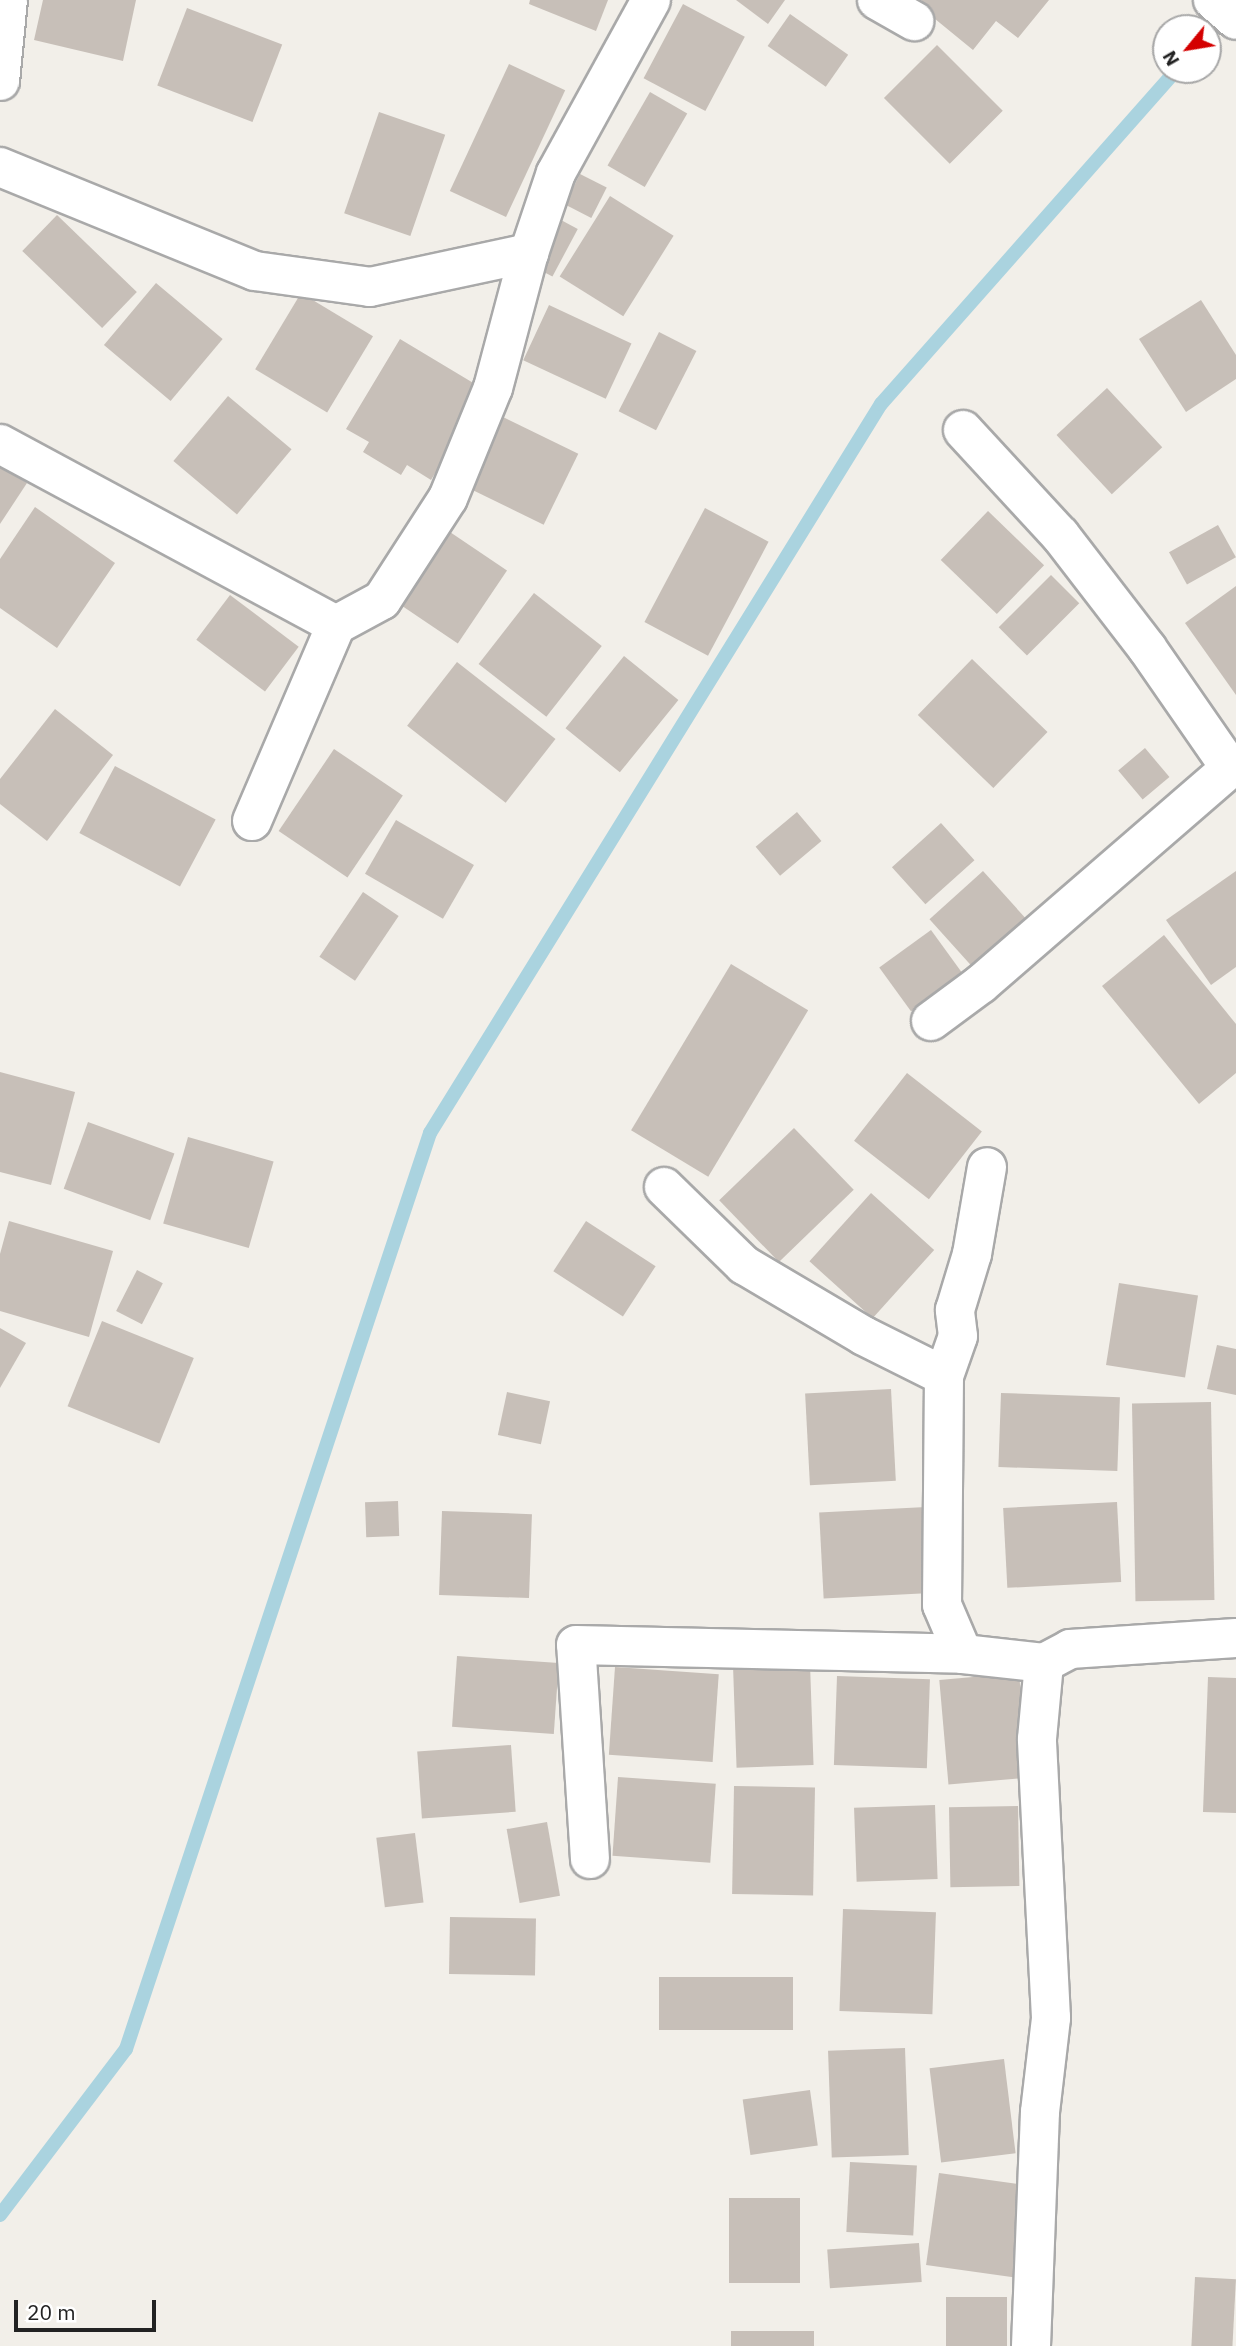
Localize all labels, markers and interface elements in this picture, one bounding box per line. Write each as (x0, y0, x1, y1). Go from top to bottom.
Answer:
north arrow (1152, 14, 1222, 84)
text: N (1157, 47, 1184, 70)
scale bar (18, 2286, 159, 2330)
text: 20 m (27, 2298, 76, 2326)

